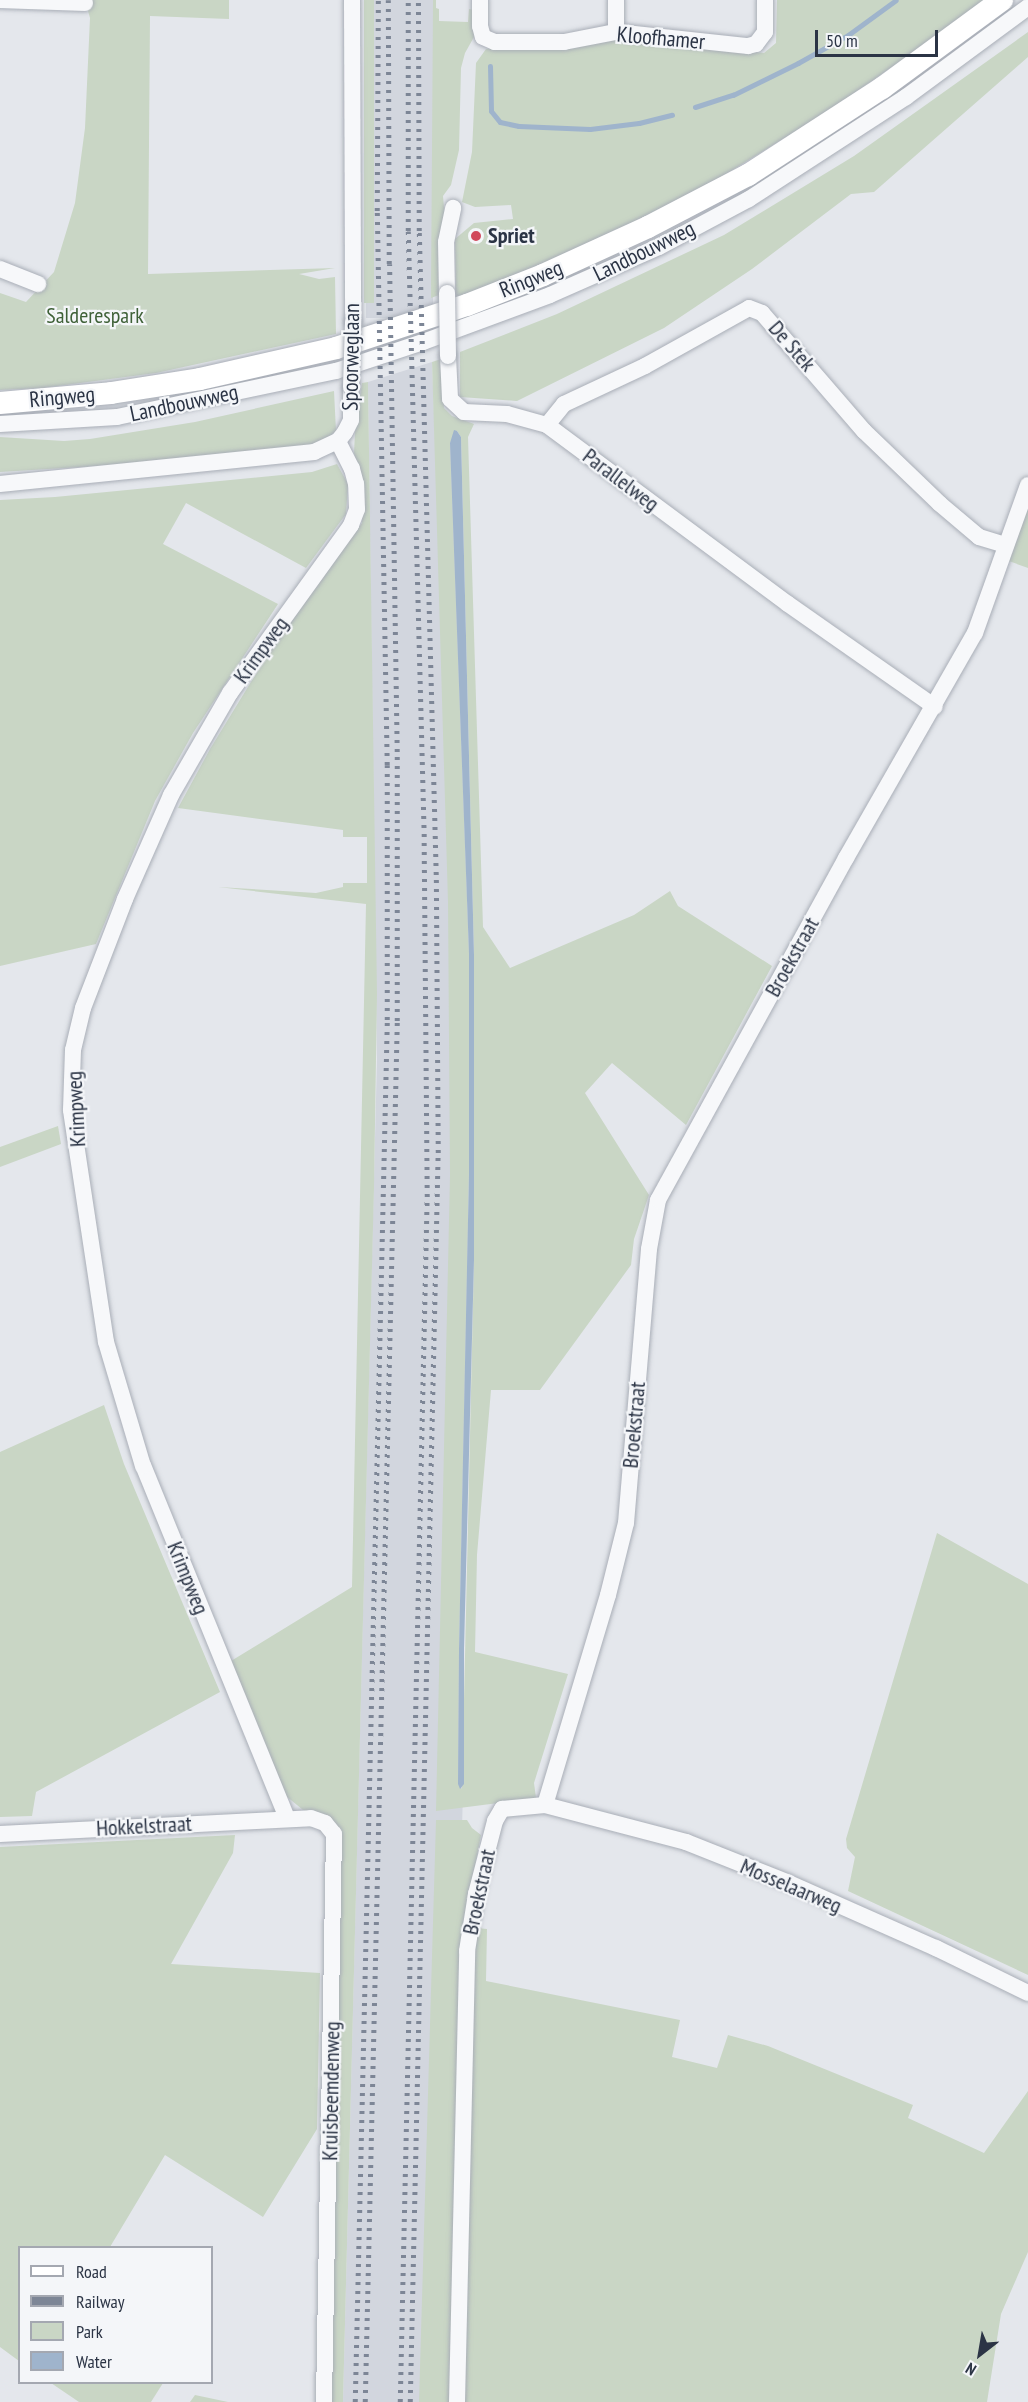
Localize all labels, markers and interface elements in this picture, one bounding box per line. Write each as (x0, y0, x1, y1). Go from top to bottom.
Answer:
scale bar (818, 18, 941, 56)
street label: Kloofhamer (616, 21, 706, 55)
text: 50 m (826, 29, 858, 52)
street label: Landbouwweg (589, 215, 699, 287)
place label: Spriet (488, 223, 535, 249)
marker: Spriet (469, 229, 483, 243)
street label: Ringweg (496, 254, 566, 304)
park label: Salderespark (46, 303, 144, 329)
street label: Spoorweglaan (337, 303, 365, 411)
street label: De Stek (763, 315, 821, 377)
street label: Landbouwweg (128, 379, 240, 427)
street label: Ringweg (28, 381, 96, 413)
street label: Parallelweg (578, 443, 664, 517)
street label: Krimpweg (228, 611, 294, 689)
street label: Broekstraat (759, 913, 825, 1001)
street label: Krimpweg (61, 1070, 91, 1148)
street label: Broekstraat (617, 1381, 651, 1469)
street label: Krimpweg (162, 1538, 214, 1618)
street label: Hokkelstraat (96, 1810, 192, 1842)
street label: Broekstraat (457, 1847, 501, 1937)
street label: Mosselaarweg (736, 1853, 846, 1919)
street label: Kruisbeemdenweg (317, 2021, 345, 2161)
legend (18, 2246, 213, 2384)
text: Road (76, 2260, 107, 2283)
text: Railway (76, 2290, 125, 2313)
text: Park (76, 2320, 103, 2343)
north arrow (950, 2324, 1010, 2384)
text: Water (76, 2350, 112, 2373)
text: N (962, 2359, 980, 2380)

